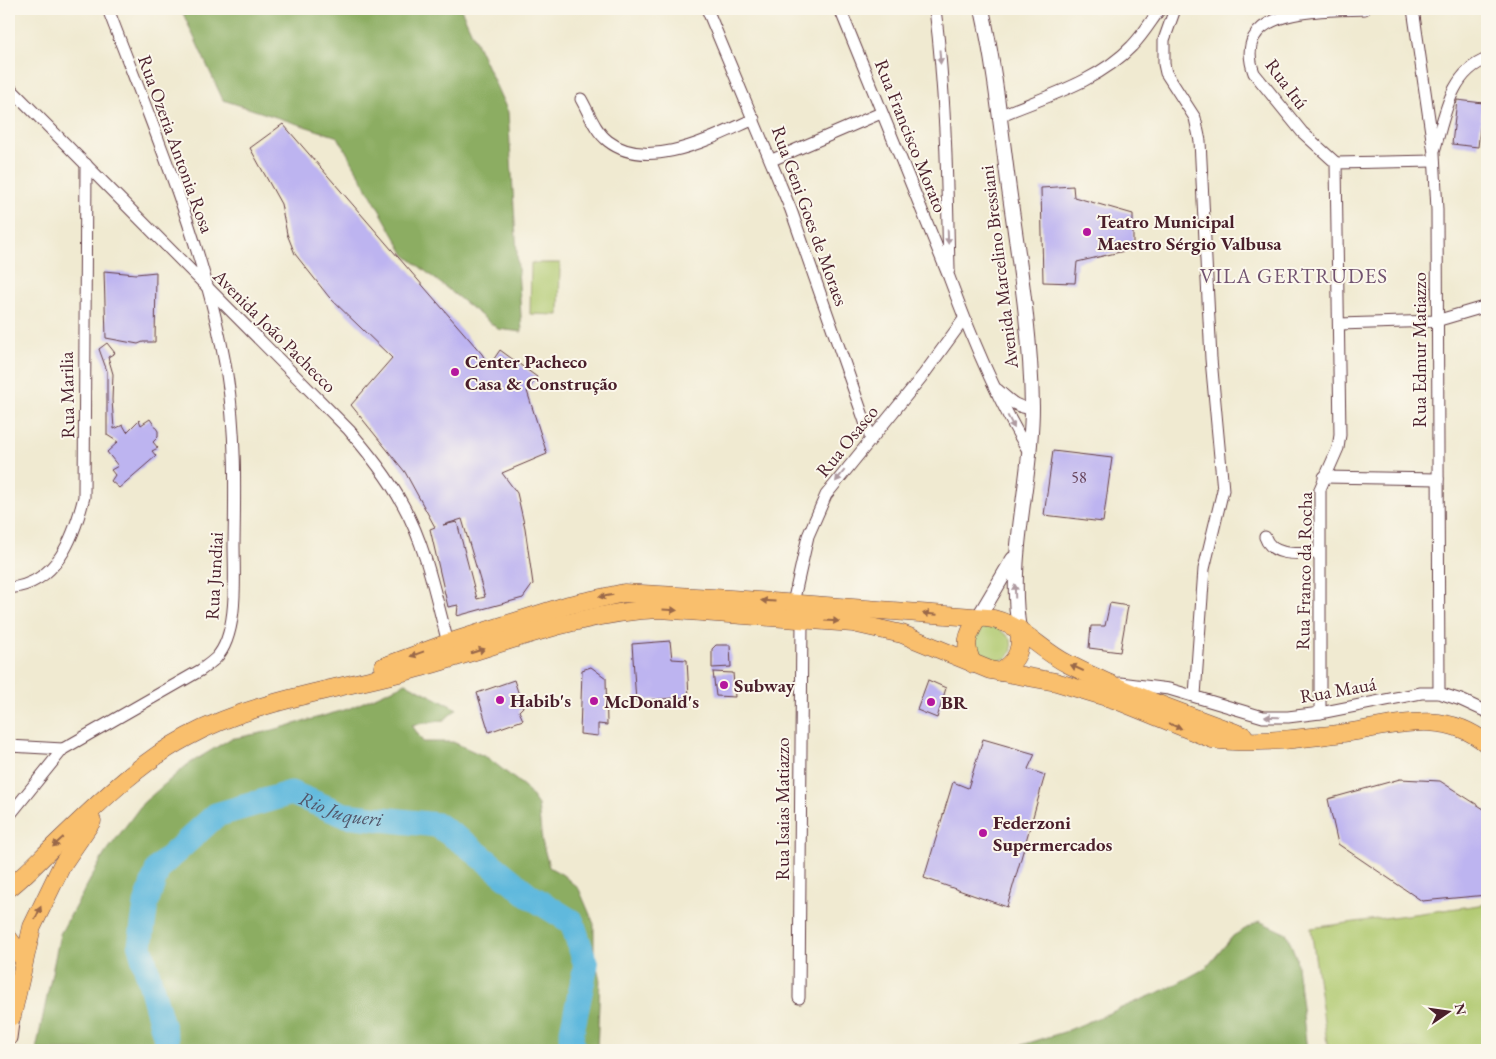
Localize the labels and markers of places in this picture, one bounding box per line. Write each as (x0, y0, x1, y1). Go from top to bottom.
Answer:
place label: Teatro Municipal Maestro Sérgio Valbusa (1097, 209, 1282, 256)
marker: Teatro Municipal Maestro Sérgio Valbusa (1081, 226, 1093, 238)
place label: Center Pacheco Casa & Construção (465, 349, 618, 396)
marker: Center Pacheco Casa & Construção (449, 366, 461, 378)
place label: Subway (734, 673, 796, 698)
marker: Subway (718, 679, 730, 691)
place label: Habib's (510, 688, 571, 713)
place label: McDonald's (604, 689, 699, 714)
place label: BR (941, 690, 968, 715)
marker: Habib's (494, 694, 506, 706)
marker: McDonald's (588, 695, 600, 707)
marker: BR (925, 696, 937, 708)
place label: Federzoni Supermercados (993, 810, 1113, 857)
marker: Federzoni Supermercados (977, 827, 989, 839)

